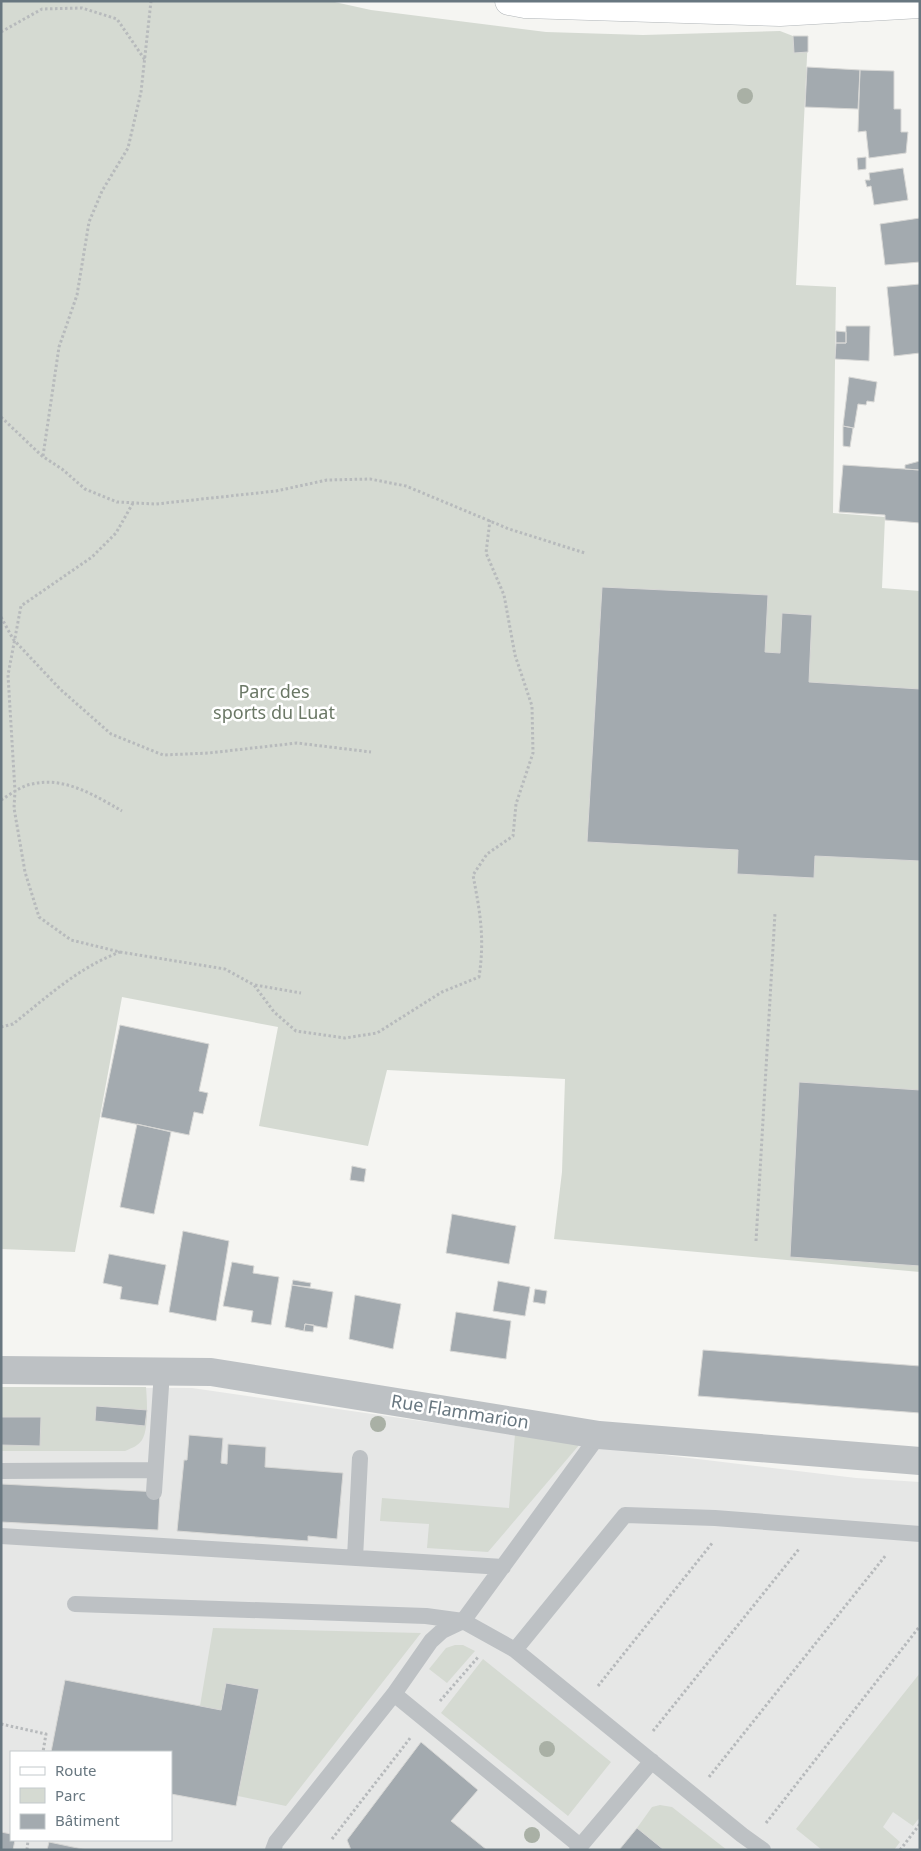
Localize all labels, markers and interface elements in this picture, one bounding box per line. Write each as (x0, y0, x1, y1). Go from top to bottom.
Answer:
park label: Parc des sports du Luat (213, 679, 335, 724)
street label: Rue Flammarion (390, 1388, 531, 1434)
legend (10, 1751, 172, 1841)
text: Route (55, 1760, 97, 1780)
text: Parc (55, 1785, 86, 1805)
text: Bâtiment (55, 1810, 120, 1830)

